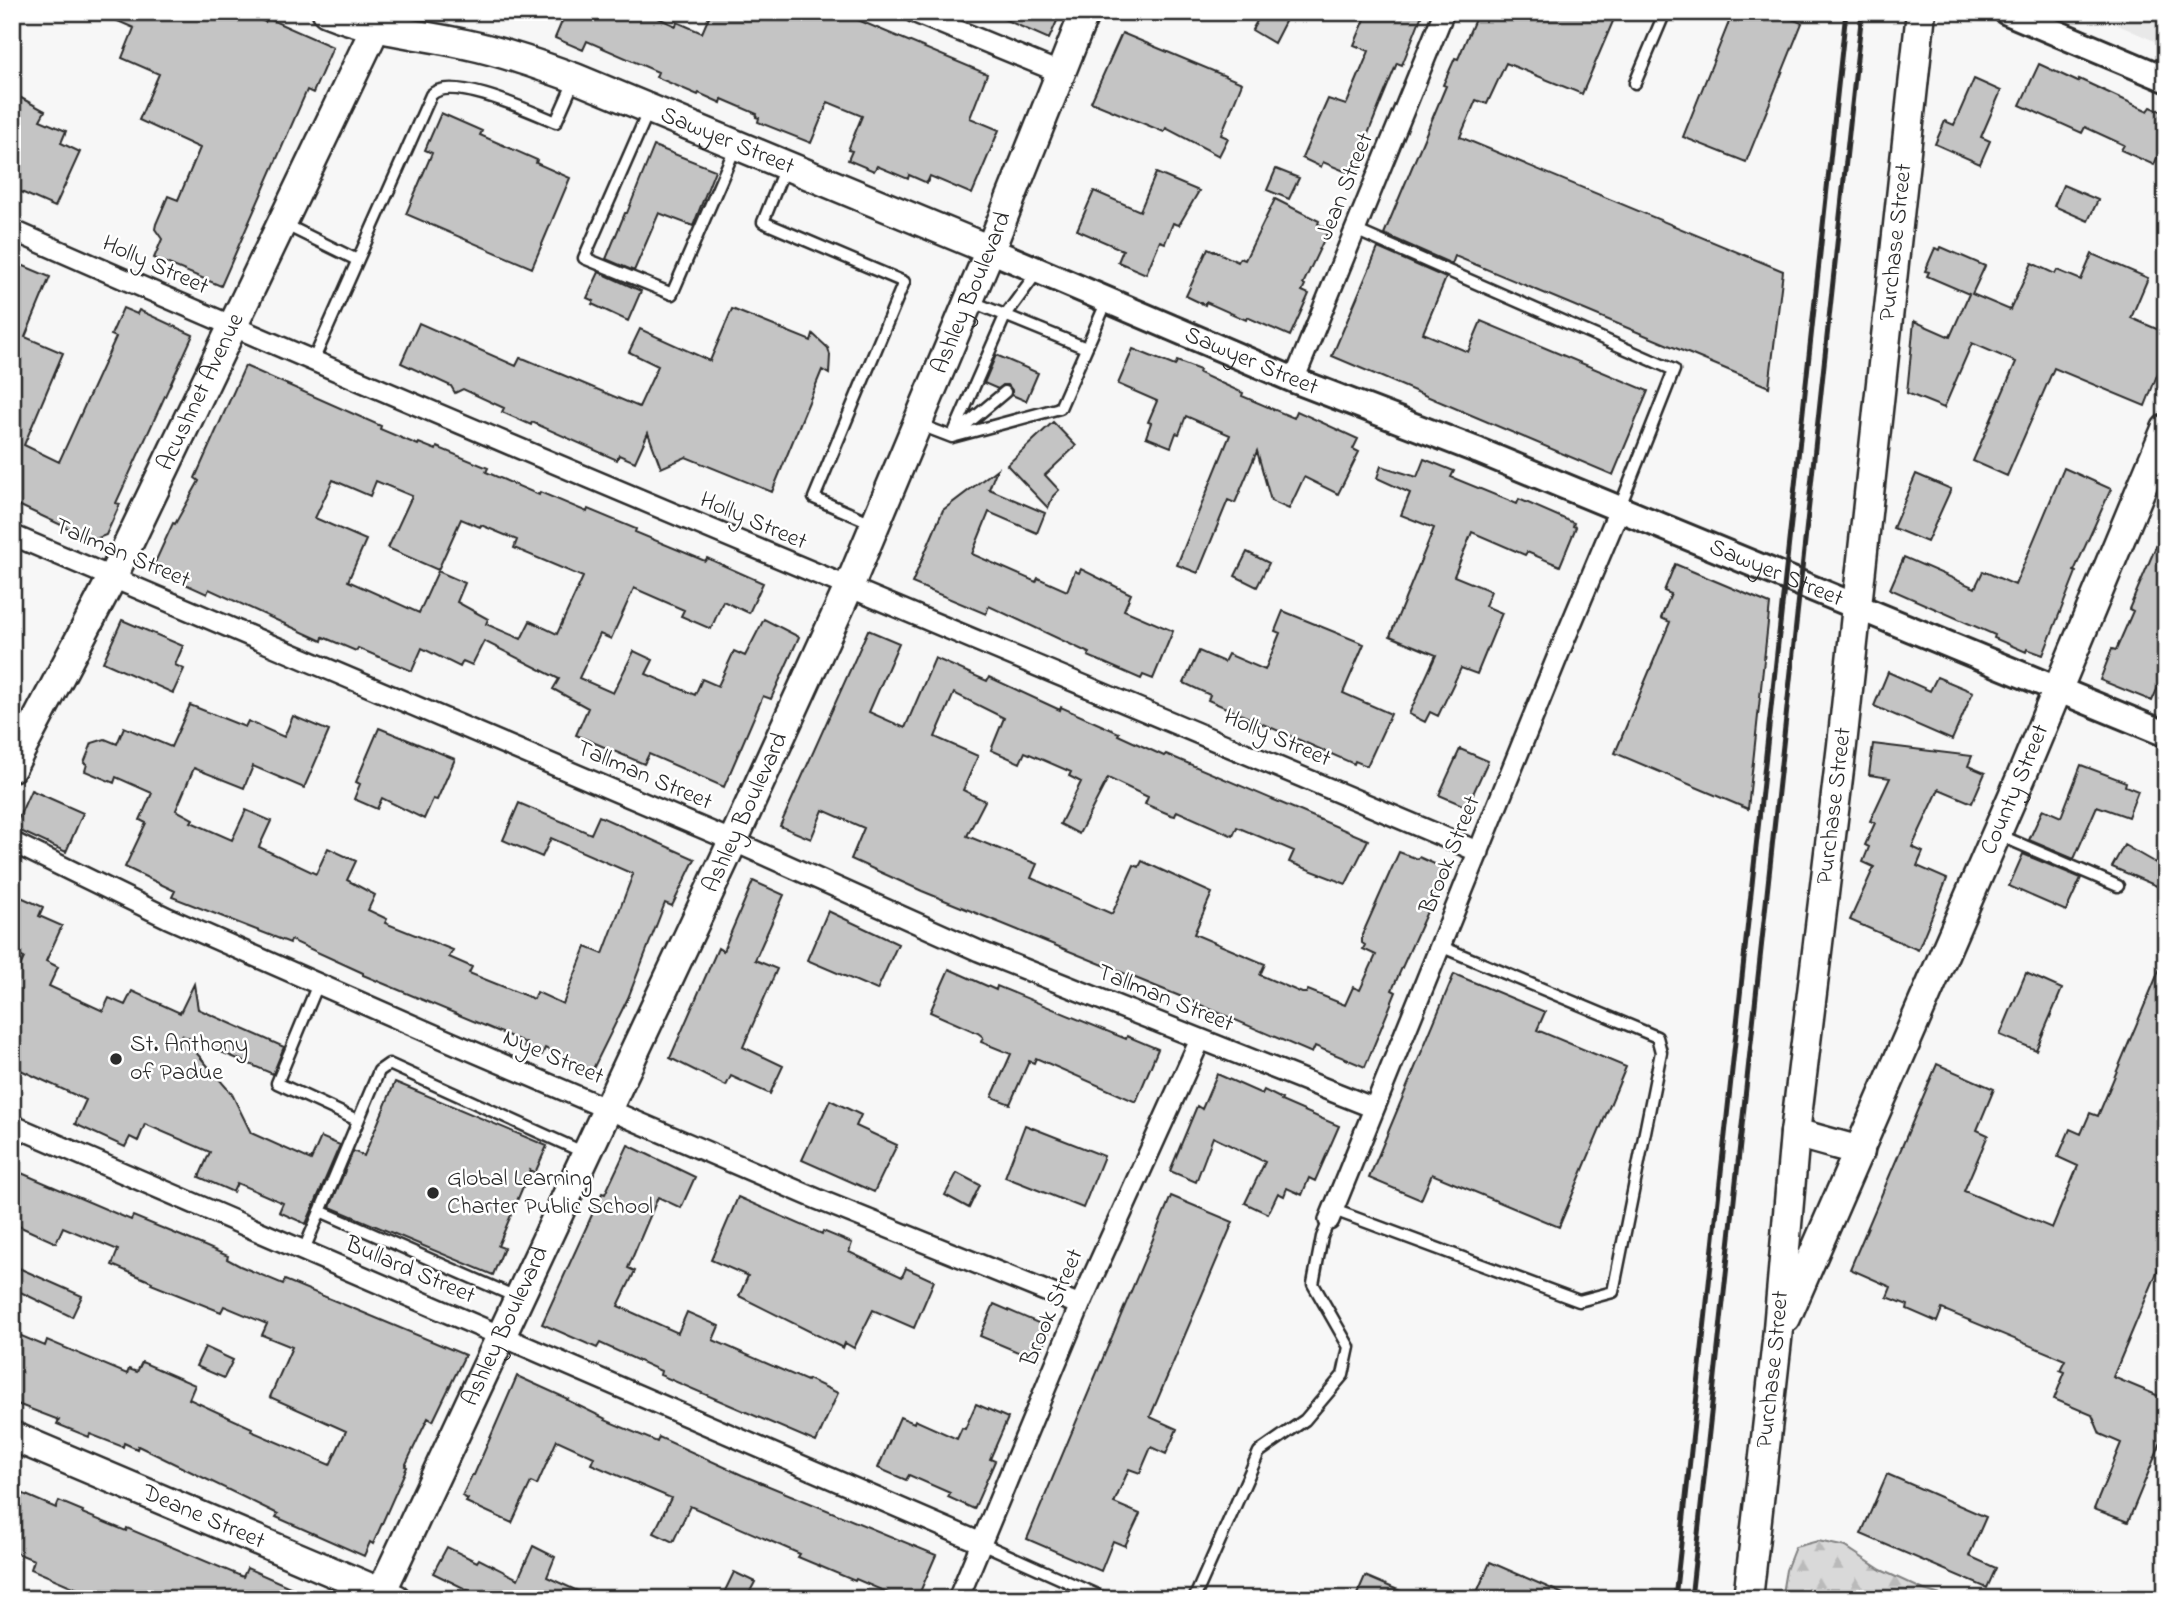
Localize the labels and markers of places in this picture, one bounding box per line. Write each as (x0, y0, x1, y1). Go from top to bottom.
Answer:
place label: St. Anthony of Padue (130, 1028, 248, 1091)
marker: St. Anthony of Padue (108, 1051, 124, 1067)
place label: Global Learning Charter Public School (447, 1162, 653, 1225)
marker: Global Learning Charter Public School (425, 1185, 441, 1201)

